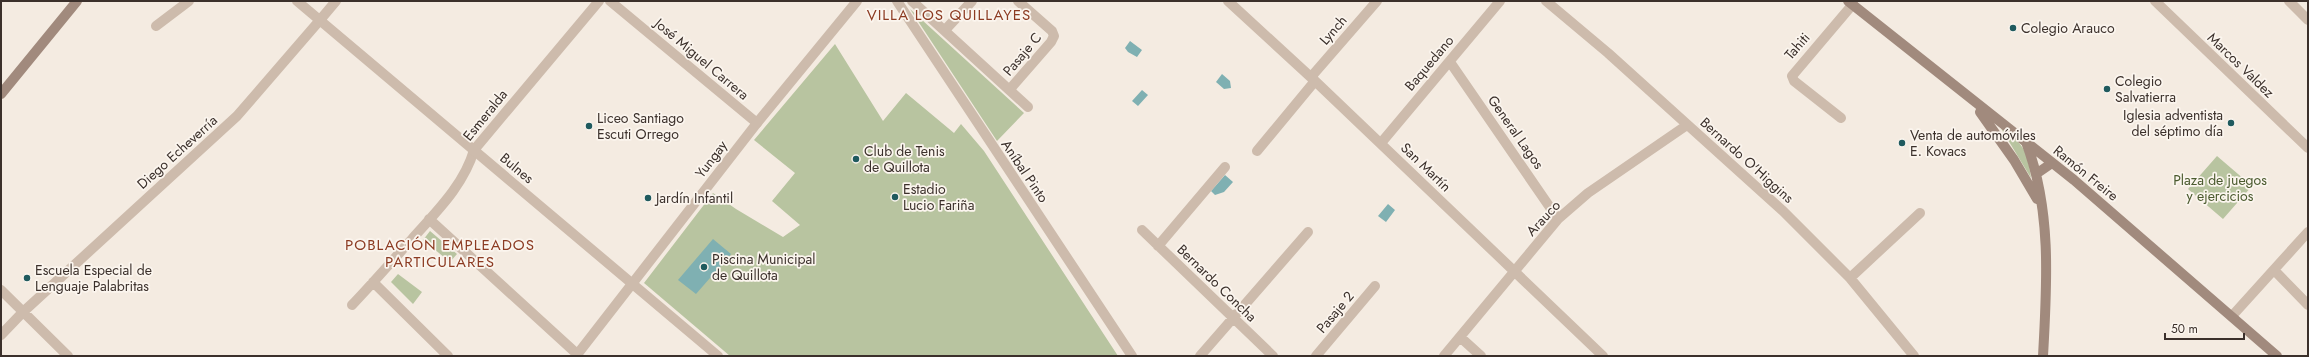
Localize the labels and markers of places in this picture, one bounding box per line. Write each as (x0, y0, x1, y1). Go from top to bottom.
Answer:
place label: Colegio Arauco (2021, 18, 2115, 38)
marker: Colegio Arauco (2008, 23, 2018, 33)
place label: Colegio Salvatierra (2115, 71, 2176, 107)
marker: Colegio Salvatierra (2102, 84, 2112, 94)
place label: Iglesia adventista del séptimo día (2123, 105, 2223, 141)
place label: Liceo Santiago Escuti Orrego (597, 108, 684, 144)
marker: Iglesia adventista del séptimo día (2226, 118, 2236, 128)
marker: Liceo Santiago Escuti Orrego (584, 121, 594, 131)
place label: Venta de automóviles E. Kovacs (1910, 125, 2036, 161)
marker: Venta de automóviles E. Kovacs (1897, 138, 1907, 148)
place label: Club de Tenis de Quillota (864, 141, 945, 177)
marker: Club de Tenis de Quillota (851, 154, 861, 164)
place label: Estadio Lucio Fariña (903, 179, 974, 215)
place label: Jardín Infantil (654, 188, 733, 208)
marker: Estadio Lucio Fariña (890, 192, 900, 202)
marker: Jardín Infantil (643, 193, 653, 203)
place label: Piscina Municipal de Quillota (712, 249, 816, 285)
place label: Escuela Especial de Lenguaje Palabritas (35, 260, 152, 296)
marker: Piscina Municipal de Quillota (699, 262, 709, 272)
marker: Escuela Especial de Lenguaje Palabritas (22, 273, 32, 283)

